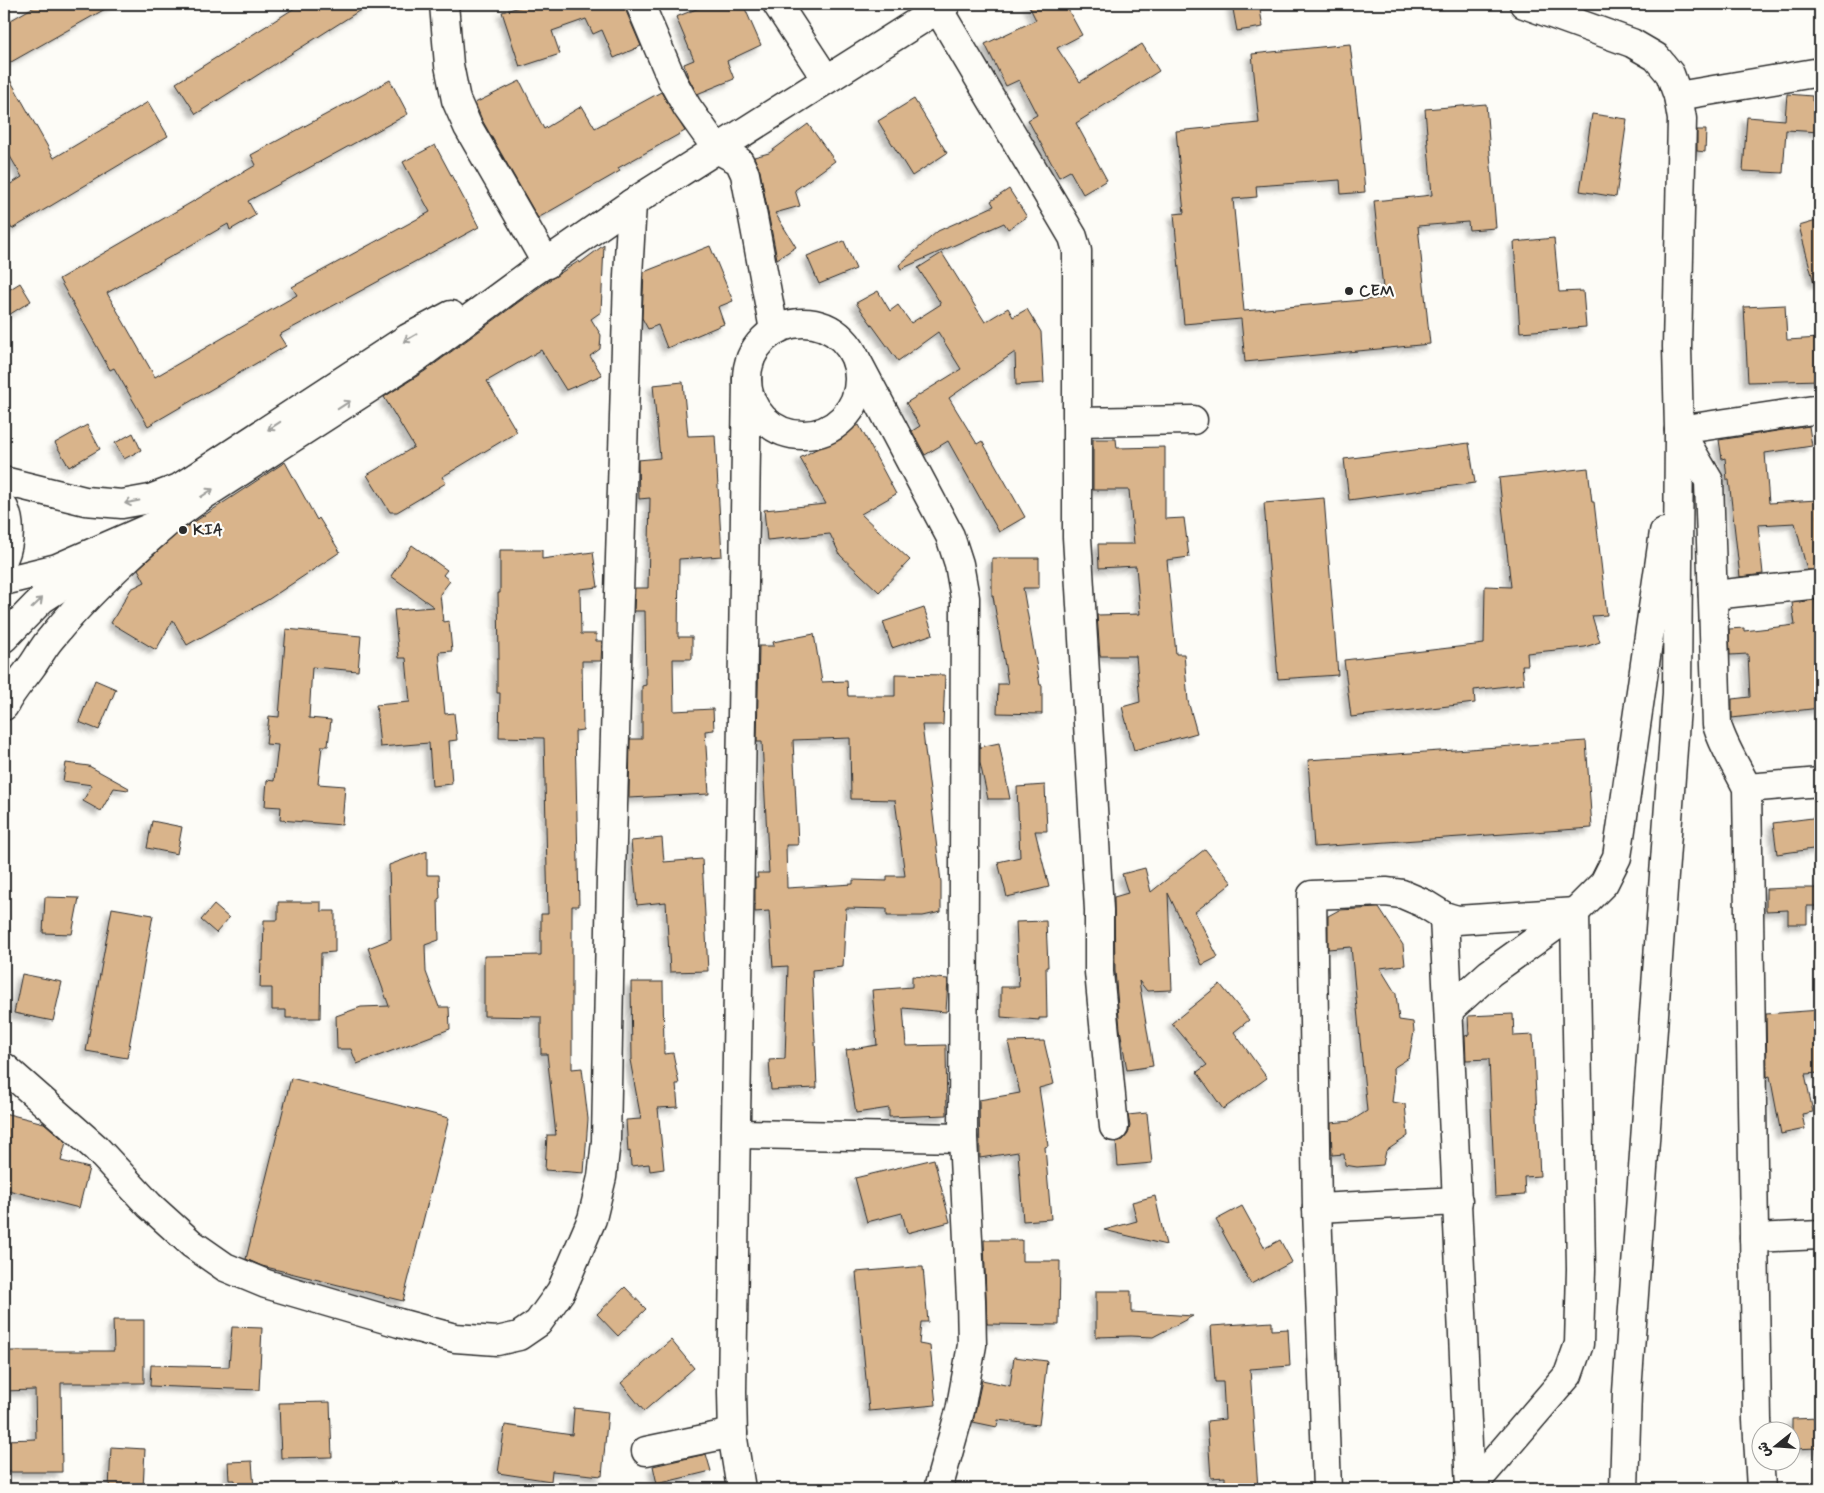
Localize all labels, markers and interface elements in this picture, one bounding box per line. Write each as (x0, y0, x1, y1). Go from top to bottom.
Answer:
place label: CEM (1359, 281, 1395, 302)
marker: CEM (1343, 285, 1355, 297)
one-way arrow (403, 333, 417, 343)
one-way arrow (337, 399, 351, 410)
one-way arrow (267, 421, 281, 431)
one-way arrow (200, 488, 214, 498)
one-way arrow (124, 498, 140, 508)
place label: KIA (193, 520, 223, 541)
marker: KIA (177, 524, 189, 536)
one-way arrow (31, 597, 44, 609)
north arrow (1752, 1420, 1802, 1470)
text: ش (1754, 1440, 1775, 1460)

